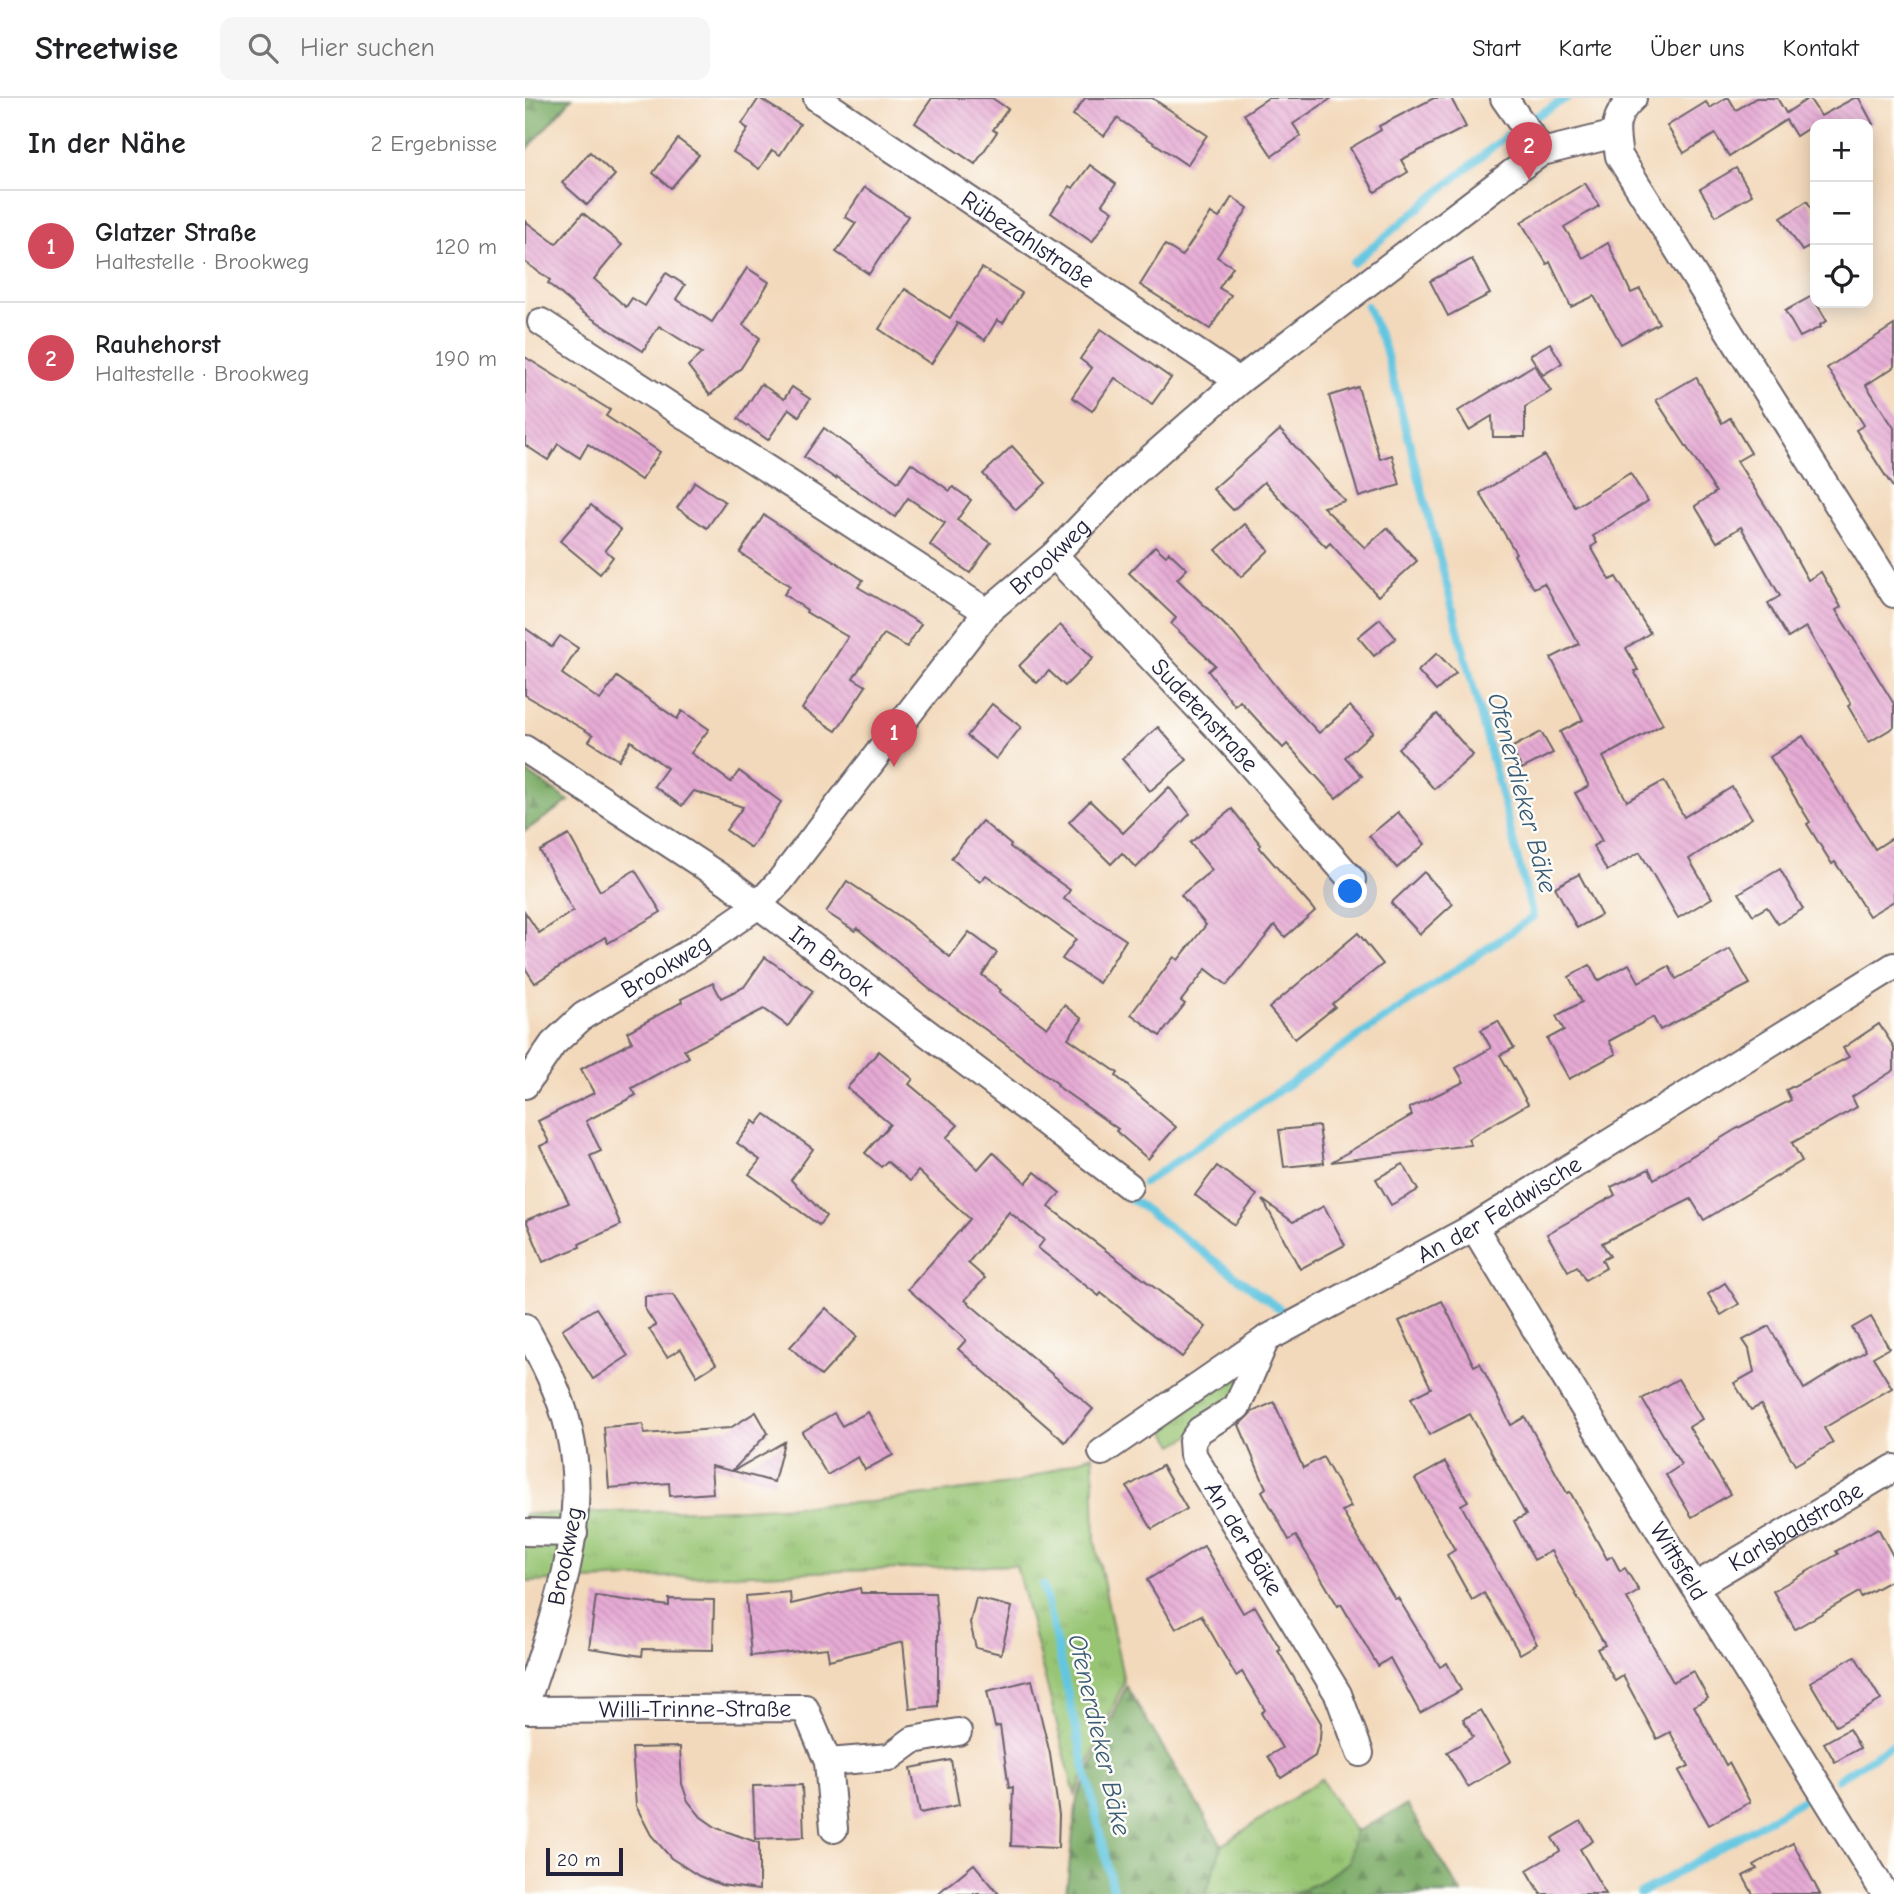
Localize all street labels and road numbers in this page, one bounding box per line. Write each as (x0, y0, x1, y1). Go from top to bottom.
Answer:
street label: Rübezahlstraße (956, 185, 1100, 294)
street label: Brookweg (1004, 512, 1096, 601)
street label: Sudetenstraße (1145, 653, 1264, 778)
street label: Im Brook (784, 920, 880, 1002)
street label: Brookweg (616, 929, 716, 1004)
street label: An der Feldwische (1412, 1150, 1587, 1269)
street label: Karlsbadstraße (1723, 1476, 1868, 1577)
street label: An der Bäke (1199, 1477, 1289, 1601)
street label: Brookweg (542, 1504, 588, 1608)
street label: Wittsfeld (1644, 1517, 1713, 1605)
street label: Willi-Trinne-Straße (599, 1694, 791, 1723)

